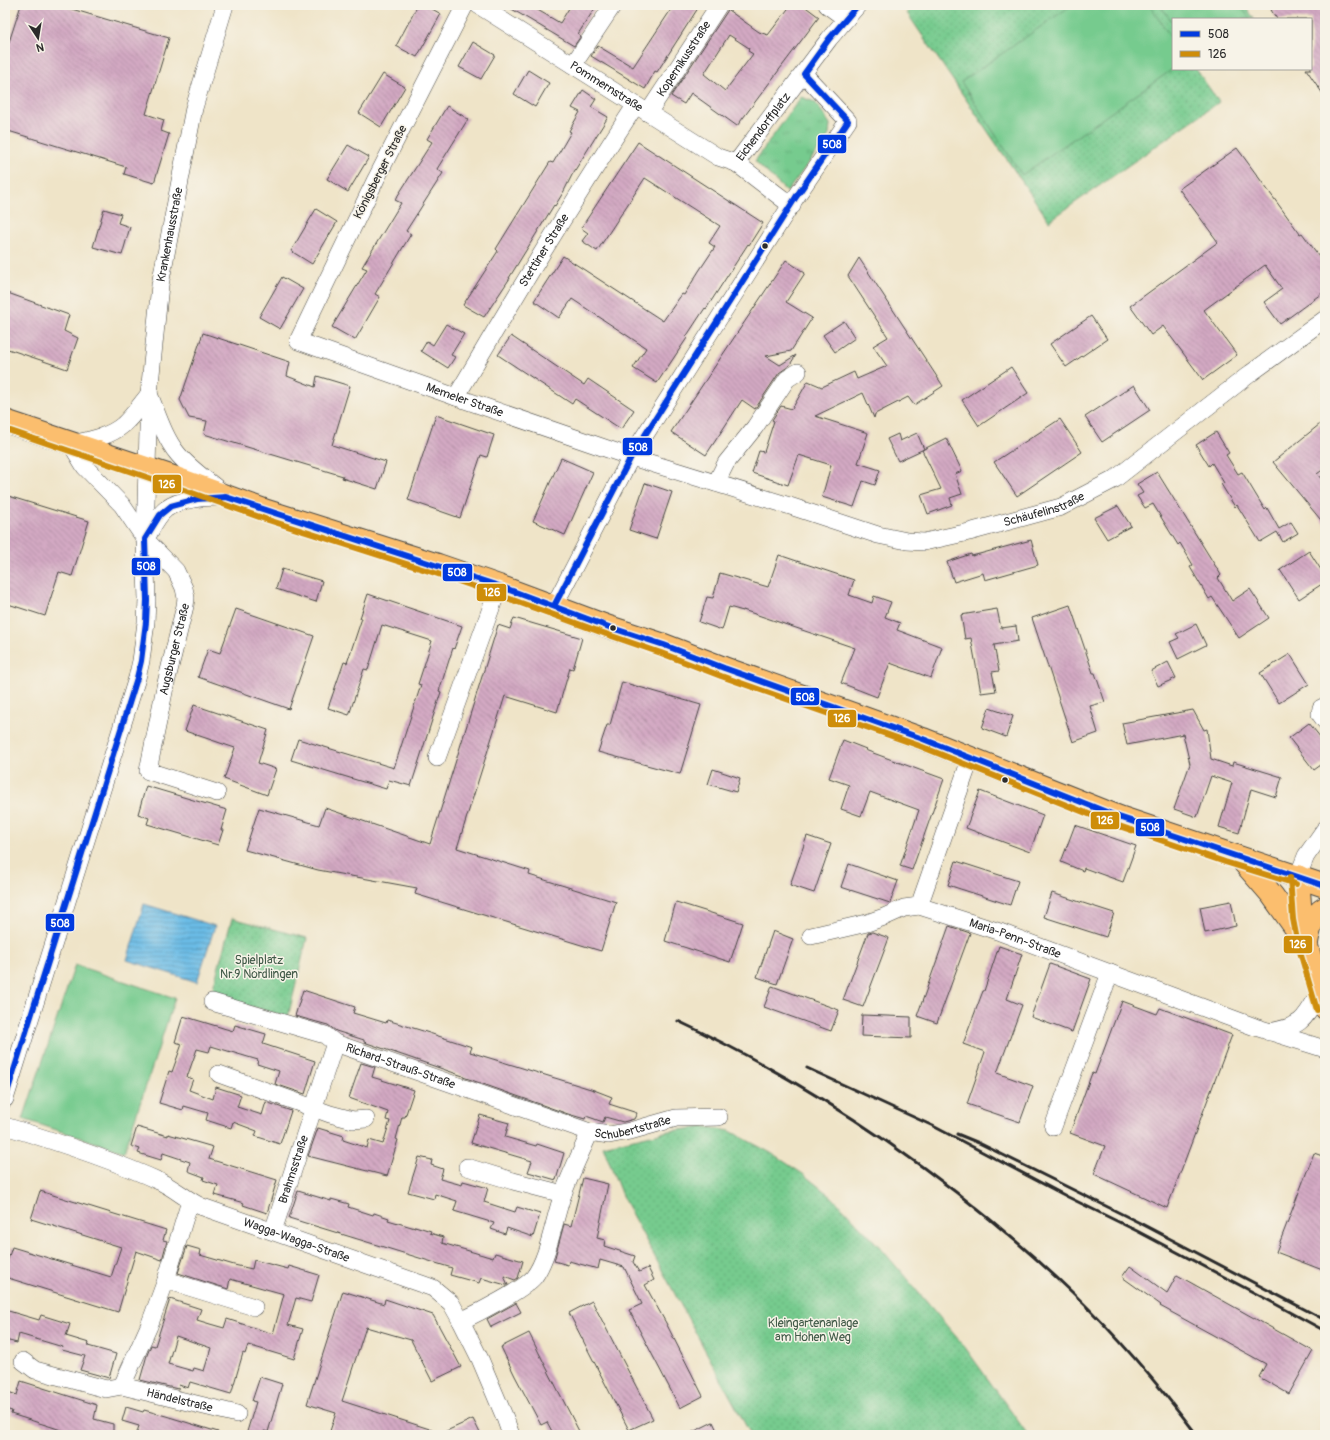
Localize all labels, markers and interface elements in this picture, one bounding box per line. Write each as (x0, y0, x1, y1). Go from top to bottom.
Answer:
north arrow (18, 18, 58, 58)
street label: Kopernikusstraße (654, 18, 715, 100)
legend (1172, 18, 1312, 70)
text: 508 (1208, 27, 1229, 42)
text: N (34, 40, 45, 55)
text: 126 (1208, 47, 1226, 62)
street label: Pommernstraße (567, 58, 645, 115)
street label: Eichendorffplatz (733, 90, 794, 164)
street label: Königsberger Straße (350, 123, 411, 222)
line badge: 508 (817, 134, 847, 154)
text: 508 (822, 138, 842, 151)
street label: Krankenhausstraße (154, 186, 187, 283)
street label: Stettiner Straße (516, 211, 572, 290)
unlabelled marker (760, 241, 770, 251)
street label: Memeler Straße (424, 380, 505, 421)
line badge: 508 (622, 437, 653, 456)
text: 508 (628, 441, 648, 454)
line badge: 126 (152, 474, 182, 494)
text: 126 (159, 478, 176, 491)
street label: Schäufelinstraße (1002, 489, 1087, 530)
line badge: 508 (131, 557, 161, 576)
text: 508 (136, 560, 156, 573)
line badge: 508 (442, 563, 473, 582)
text: 508 (447, 566, 467, 579)
line badge: 126 (476, 583, 507, 602)
text: 126 (484, 586, 501, 599)
street label: Augsburger Straße (157, 602, 193, 697)
unlabelled marker (608, 623, 618, 633)
line badge: 508 (790, 687, 820, 706)
text: 508 (795, 691, 815, 704)
line badge: 126 (827, 709, 857, 728)
text: 126 (834, 712, 851, 725)
unlabelled marker (1000, 775, 1010, 785)
line badge: 126 (1090, 811, 1120, 830)
text: 126 (1097, 814, 1114, 827)
line badge: 508 (1135, 818, 1165, 837)
text: 508 (1140, 821, 1160, 834)
line badge: 508 (45, 913, 75, 932)
street label: Maria-Penn-Straße (967, 916, 1063, 962)
text: 508 (50, 917, 70, 930)
line badge: 126 (1283, 935, 1313, 954)
text: 126 (1290, 938, 1307, 951)
park label: Spielplatz Nr.9 Nördlingen (220, 953, 298, 982)
street label: Richard-Strauß-Straße (344, 1040, 457, 1092)
street label: Schubertstraße (593, 1113, 673, 1143)
street label: Brahmsstraße (276, 1133, 312, 1205)
street label: Wagga-Wagga-Straße (241, 1215, 352, 1266)
park label: Kleingartenanlage am Hohen Weg (768, 1316, 858, 1345)
street label: Händelstraße (145, 1385, 214, 1416)

